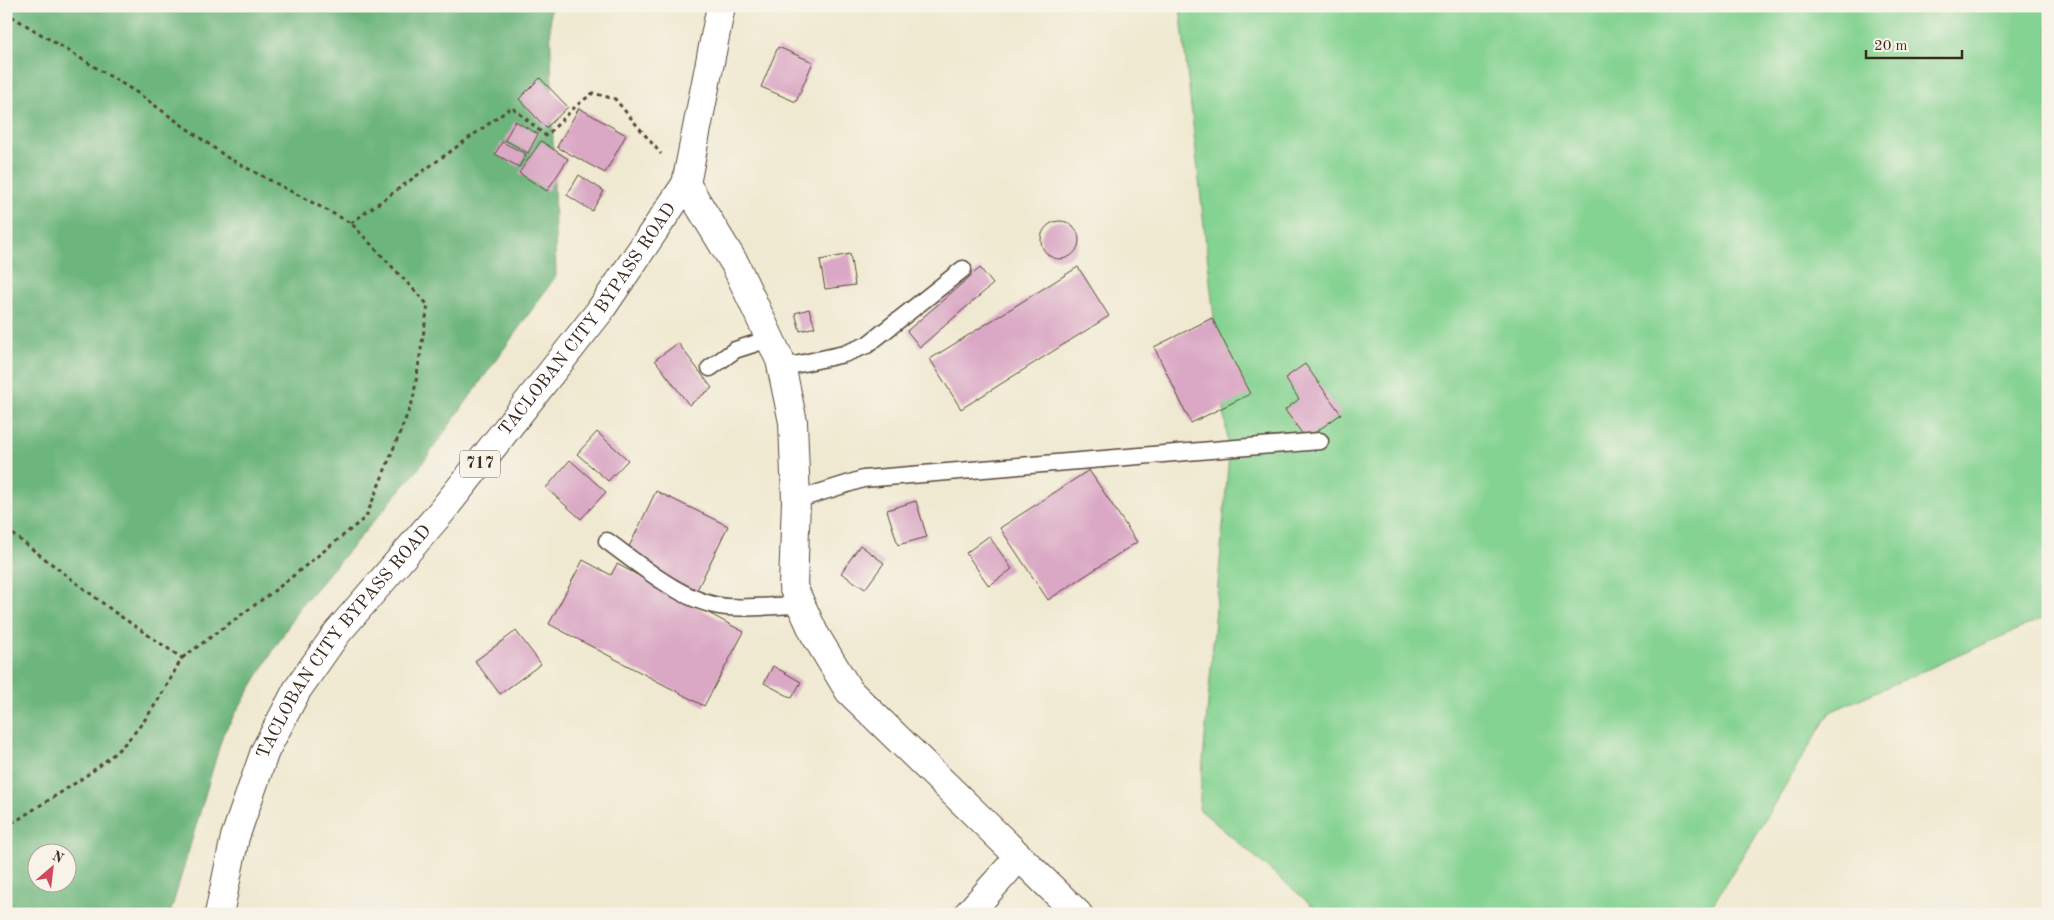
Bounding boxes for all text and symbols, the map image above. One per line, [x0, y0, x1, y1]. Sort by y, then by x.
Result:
scale bar [1866, 28, 1963, 60]
text: 20 m [1874, 39, 1908, 54]
street label: TACLOBAN CITY BYPASS ROAD [496, 200, 679, 439]
road number: 717 [460, 450, 500, 478]
street label: TACLOBAN CITY BYPASS ROAD [254, 522, 435, 761]
north arrow [28, 842, 78, 892]
text: N [50, 849, 66, 866]

